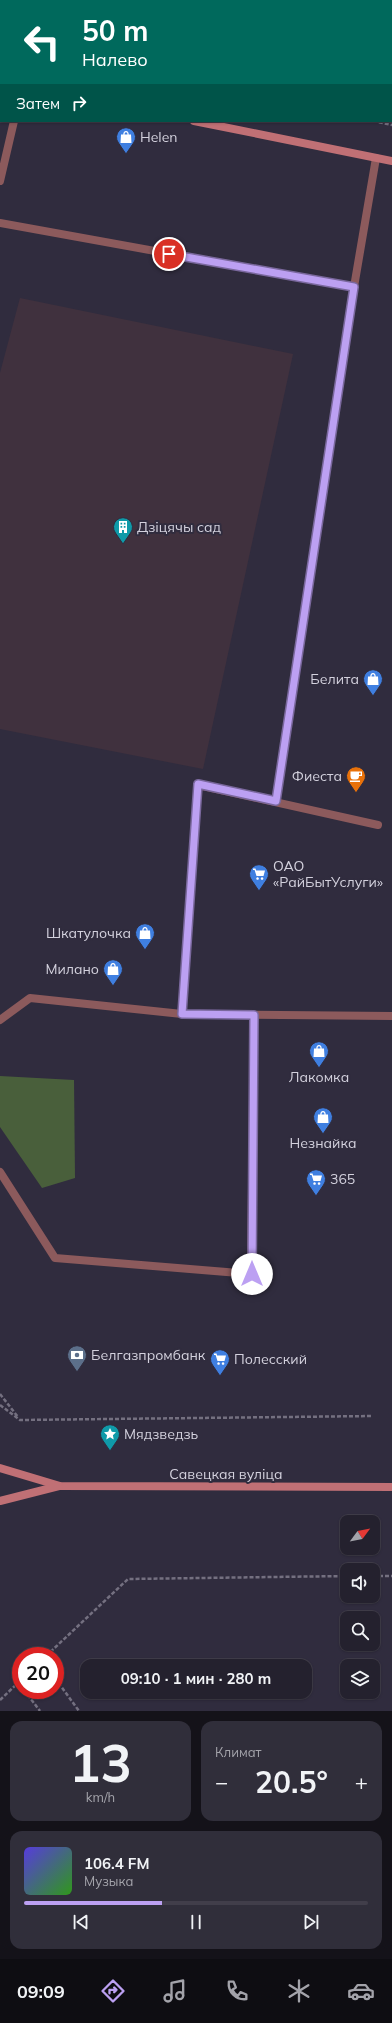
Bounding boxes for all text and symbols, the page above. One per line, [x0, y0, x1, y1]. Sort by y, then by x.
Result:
text: 50 m [82, 13, 148, 48]
icon: left [16, 16, 68, 68]
text: Налево [82, 48, 148, 71]
icon: right [68, 92, 90, 114]
text: Затем [16, 94, 60, 113]
shop icon: Helen [115, 126, 137, 154]
place label: Helen [140, 128, 178, 146]
pin [152, 237, 186, 271]
icon: arrive [158, 243, 180, 265]
building icon: Дзіцячы сад [112, 516, 134, 544]
place label: Дзіцячы сад [137, 518, 222, 536]
shop icon: Белита [362, 668, 384, 696]
place label: Белита [310, 670, 359, 688]
cafe icon: Фиеста [345, 765, 367, 793]
place label: Фиеста [292, 767, 342, 785]
place label: ОАО «РайБытУслуги» [273, 857, 383, 891]
supermarket icon: ОАО «РайБытУслуги» [248, 863, 270, 891]
shop icon: Шкатулочка [134, 922, 156, 950]
place label: Шкатулочка [46, 924, 131, 942]
shop icon: Милано [102, 958, 124, 986]
place label: Милано [45, 960, 99, 978]
shop icon: Лакомка [308, 1040, 330, 1068]
place label: Лакомка [289, 1068, 349, 1086]
shop icon: Незнайка [312, 1106, 334, 1134]
place label: Незнайка [290, 1134, 356, 1152]
supermarket icon: 365 [305, 1168, 327, 1196]
place label: 365 [330, 1170, 355, 1188]
position arrow [231, 1253, 273, 1295]
bank icon: Белгазпромбанк [66, 1344, 88, 1372]
place label: Белгазпромбанк [91, 1346, 206, 1364]
supermarket icon: Полесский [209, 1348, 231, 1376]
place label: Полесский [234, 1350, 307, 1368]
place icon: Мядзведзь [99, 1423, 121, 1451]
place label: Мядзведзь [124, 1425, 199, 1443]
street label: Савецкая вуліца [169, 1465, 283, 1483]
north arrow [340, 1515, 380, 1555]
map controls [340, 1515, 380, 1699]
button: sound [340, 1563, 380, 1603]
button: search [340, 1611, 380, 1651]
speed limit sign: 20 [12, 1647, 64, 1699]
button: layers [340, 1659, 380, 1699]
text: 09:10 · 1 мин · 280 m [121, 1669, 271, 1688]
text: 13 [69, 1730, 132, 1795]
text: Климат [215, 1744, 262, 1760]
text: 20.5° [255, 1763, 328, 1801]
text: − [215, 1768, 228, 1796]
text: + [355, 1768, 368, 1796]
text: km/h [86, 1789, 115, 1805]
text: 106.4 FM [84, 1854, 149, 1873]
text: Музыка [84, 1873, 133, 1889]
icon: previous [70, 1911, 92, 1933]
icon: pause [185, 1911, 207, 1933]
icon: next [300, 1911, 322, 1933]
icon: directions [99, 1977, 127, 2005]
icon: music [161, 1977, 189, 2005]
icon: phone [223, 1977, 251, 2005]
icon: climate [285, 1977, 313, 2005]
icon: car [347, 1977, 375, 2005]
text: 09:09 [17, 1980, 65, 2003]

